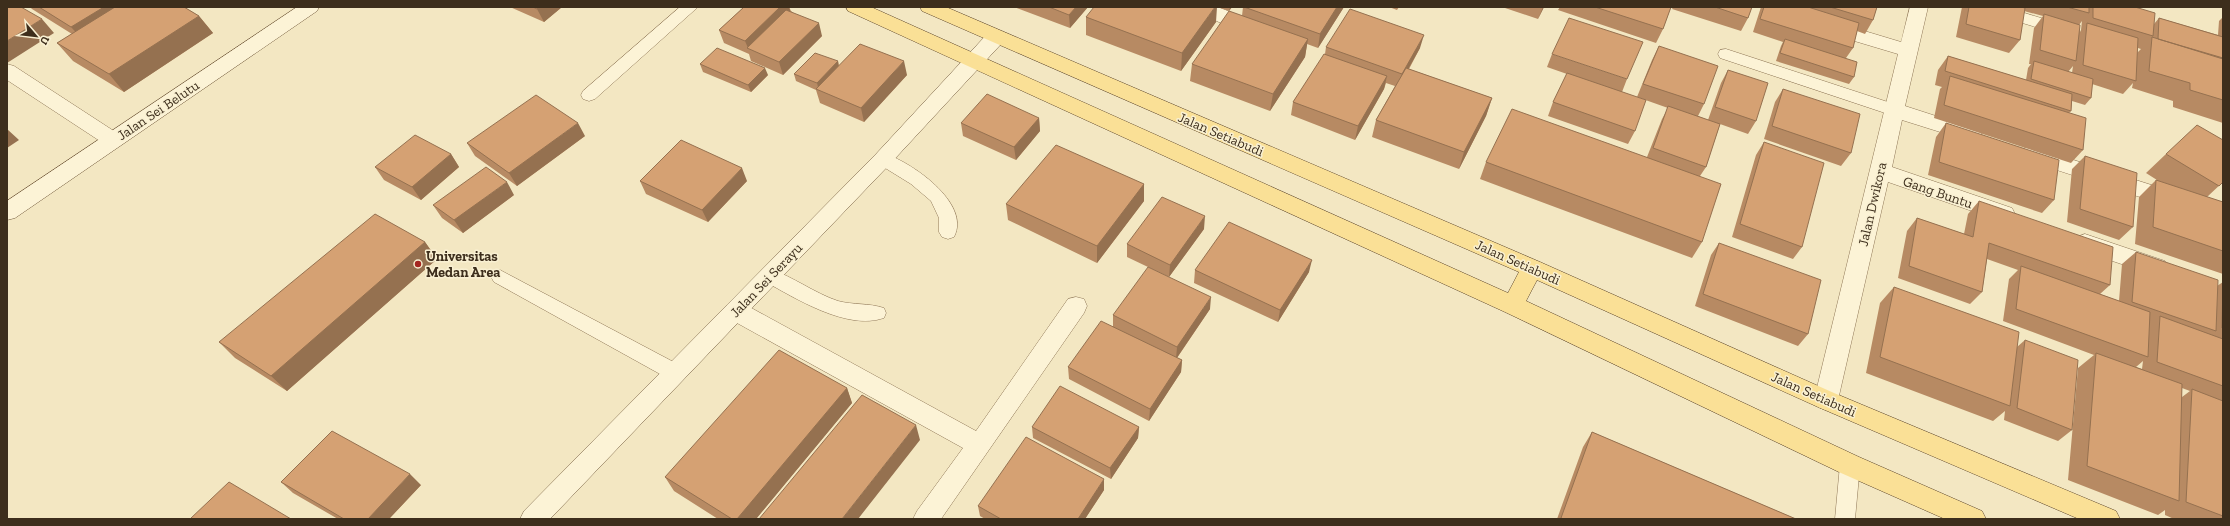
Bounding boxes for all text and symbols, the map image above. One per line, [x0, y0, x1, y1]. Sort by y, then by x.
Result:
north arrow [16, 16, 56, 56]
text: U [37, 34, 52, 47]
street label: Jalan Sei Belutu [114, 77, 203, 144]
street label: Jalan Setiabudi [1175, 109, 1266, 160]
street label: Jalan Dwikora [1855, 160, 1890, 248]
street label: Gang Buntu [1901, 173, 1975, 212]
street label: Jalan Setiabudi [1473, 236, 1563, 289]
street label: Jalan Sei Serayu [727, 239, 806, 321]
place label: Universitas Medan Area [426, 248, 500, 281]
marker: Universitas Medan Area [413, 259, 423, 269]
street label: Jalan Setiabudi [1769, 368, 1859, 421]

